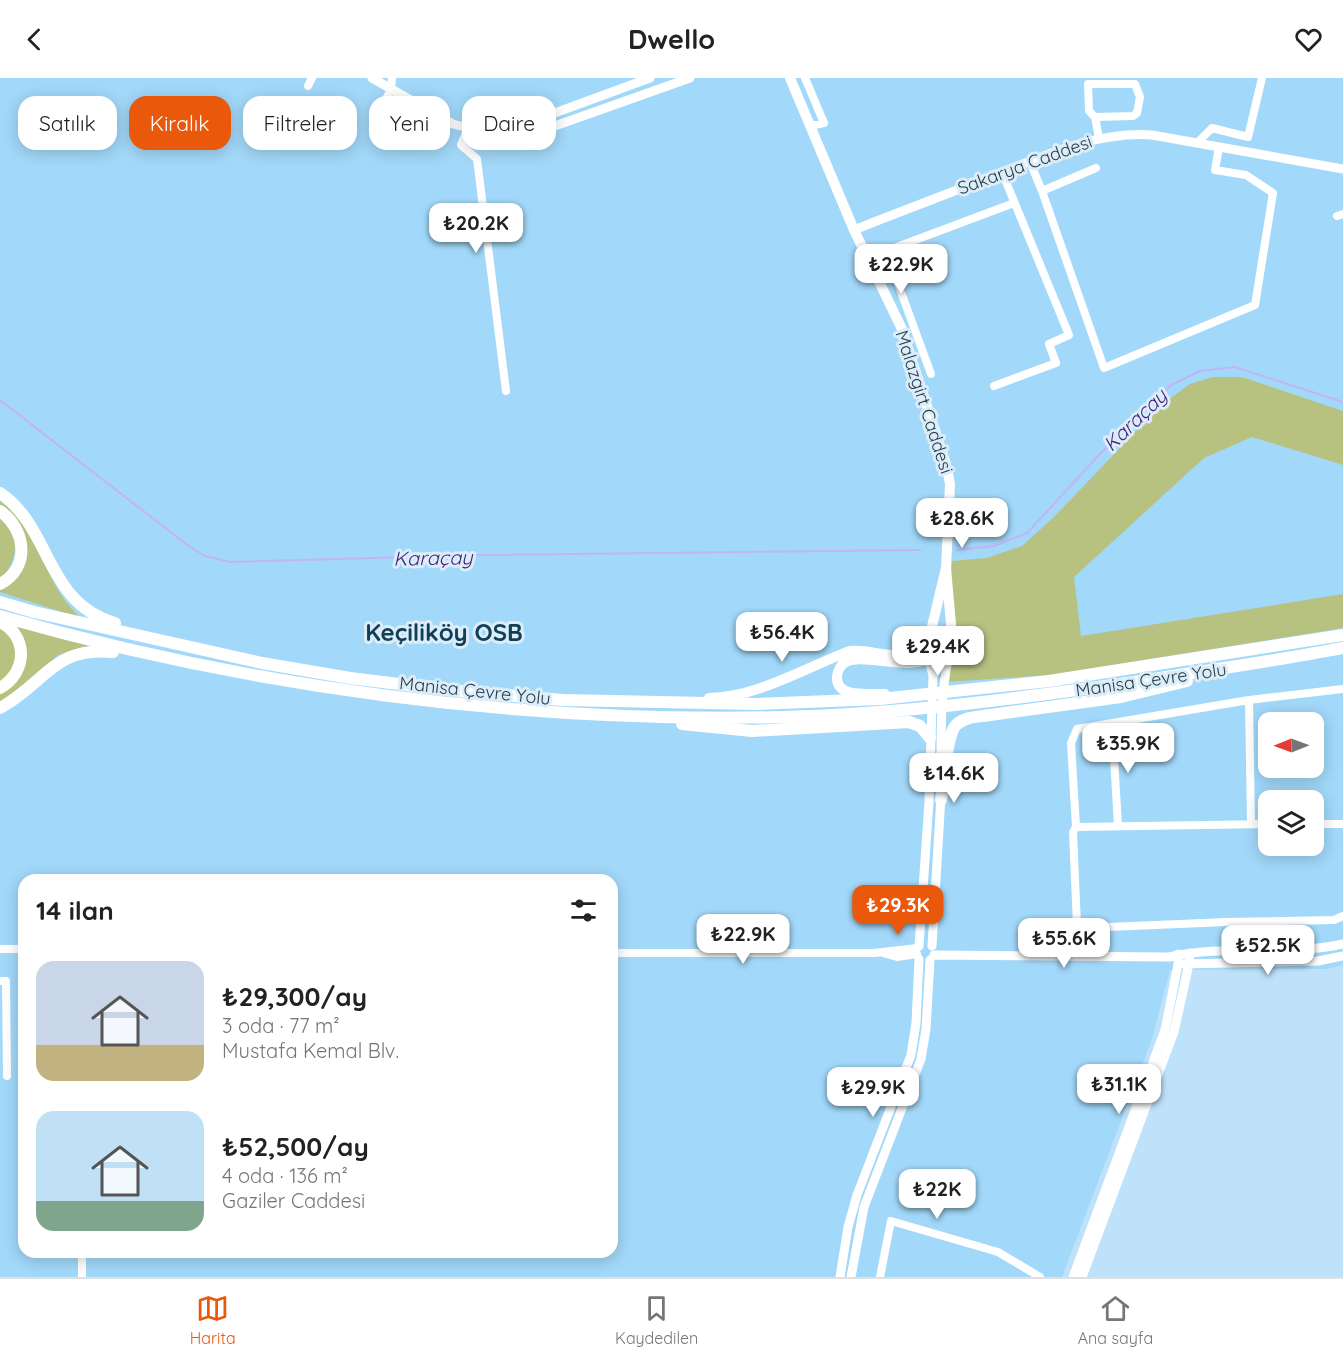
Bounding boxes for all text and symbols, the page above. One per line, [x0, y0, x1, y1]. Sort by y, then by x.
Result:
text: Dwello [628, 22, 715, 56]
icon: back [18, 23, 51, 56]
icon: heart [1292, 23, 1325, 56]
chip: Satılık [18, 96, 117, 150]
chip: Kiralık [129, 96, 231, 150]
chip: Filtreler [243, 96, 357, 150]
chip: Yeni [369, 96, 450, 150]
chip: Daire [462, 96, 556, 150]
street label: Sakarya Caddesi [954, 130, 1095, 200]
pin: ₺20.2K [427, 203, 525, 254]
text: ₺20.2K [443, 210, 509, 235]
pin: ₺22.9K [852, 244, 950, 295]
text: ₺22.9K [869, 251, 933, 276]
street label: Malazgirt Caddesi [890, 327, 959, 476]
water label: Karaçay [1098, 382, 1173, 456]
pin: ₺28.6K [913, 498, 1011, 549]
text: ₺28.6K [930, 505, 994, 530]
water label: Karaçay [393, 544, 474, 571]
pin: ₺56.4K [733, 612, 831, 663]
district label: Keçiliköy OSB [365, 617, 523, 647]
text: ₺56.4K [750, 619, 814, 644]
pin: ₺29.4K [889, 626, 987, 677]
text: ₺29.4K [906, 633, 970, 658]
street label: Manisa Çevre Yolu [1074, 658, 1228, 701]
street label: Manisa Çevre Yolu [398, 671, 552, 710]
north arrow [1258, 712, 1324, 778]
map controls [1258, 712, 1324, 856]
pin: ₺35.9K [1079, 723, 1177, 774]
text: ₺35.9K [1096, 730, 1160, 755]
pin: ₺14.6K [905, 753, 1003, 804]
text: ₺14.6K [923, 760, 985, 785]
button: layers [1258, 790, 1324, 856]
pin: ₺29.3K [849, 885, 947, 936]
text: ₺29.3K [866, 892, 930, 917]
text: 14 ilan [36, 894, 114, 927]
icon: filters [567, 894, 600, 927]
pin: ₺22.9K [694, 914, 792, 965]
pin: ₺55.6K [1015, 918, 1113, 969]
text: ₺22.9K [711, 921, 775, 946]
text: ₺55.6K [1032, 925, 1096, 950]
pin: ₺52.5K [1219, 925, 1317, 976]
text: ₺52.5K [1235, 932, 1301, 957]
text: ₺29,300/ay [222, 980, 367, 1013]
icon: home [84, 985, 156, 1057]
text: 3 oda · 77 m² [222, 1013, 340, 1038]
text: Mustafa Kemal Blv. [222, 1038, 399, 1063]
pin: ₺31.1K [1070, 1064, 1168, 1115]
pin: ₺29.9K [824, 1067, 922, 1118]
text: ₺31.1K [1091, 1071, 1147, 1096]
text: ₺29.9K [841, 1074, 905, 1099]
text: ₺52,500/ay [222, 1130, 369, 1163]
icon: home [84, 1135, 156, 1207]
text: 4 oda · 136 m² [222, 1163, 348, 1188]
pin: ₺22K [901, 1169, 973, 1220]
text: ₺22K [913, 1176, 961, 1201]
text: Gaziler Caddesi [222, 1188, 365, 1213]
tab: Harita [190, 1292, 236, 1348]
tab: Kaydedilen [615, 1292, 698, 1348]
tab: Ana sayfa [1078, 1292, 1153, 1348]

